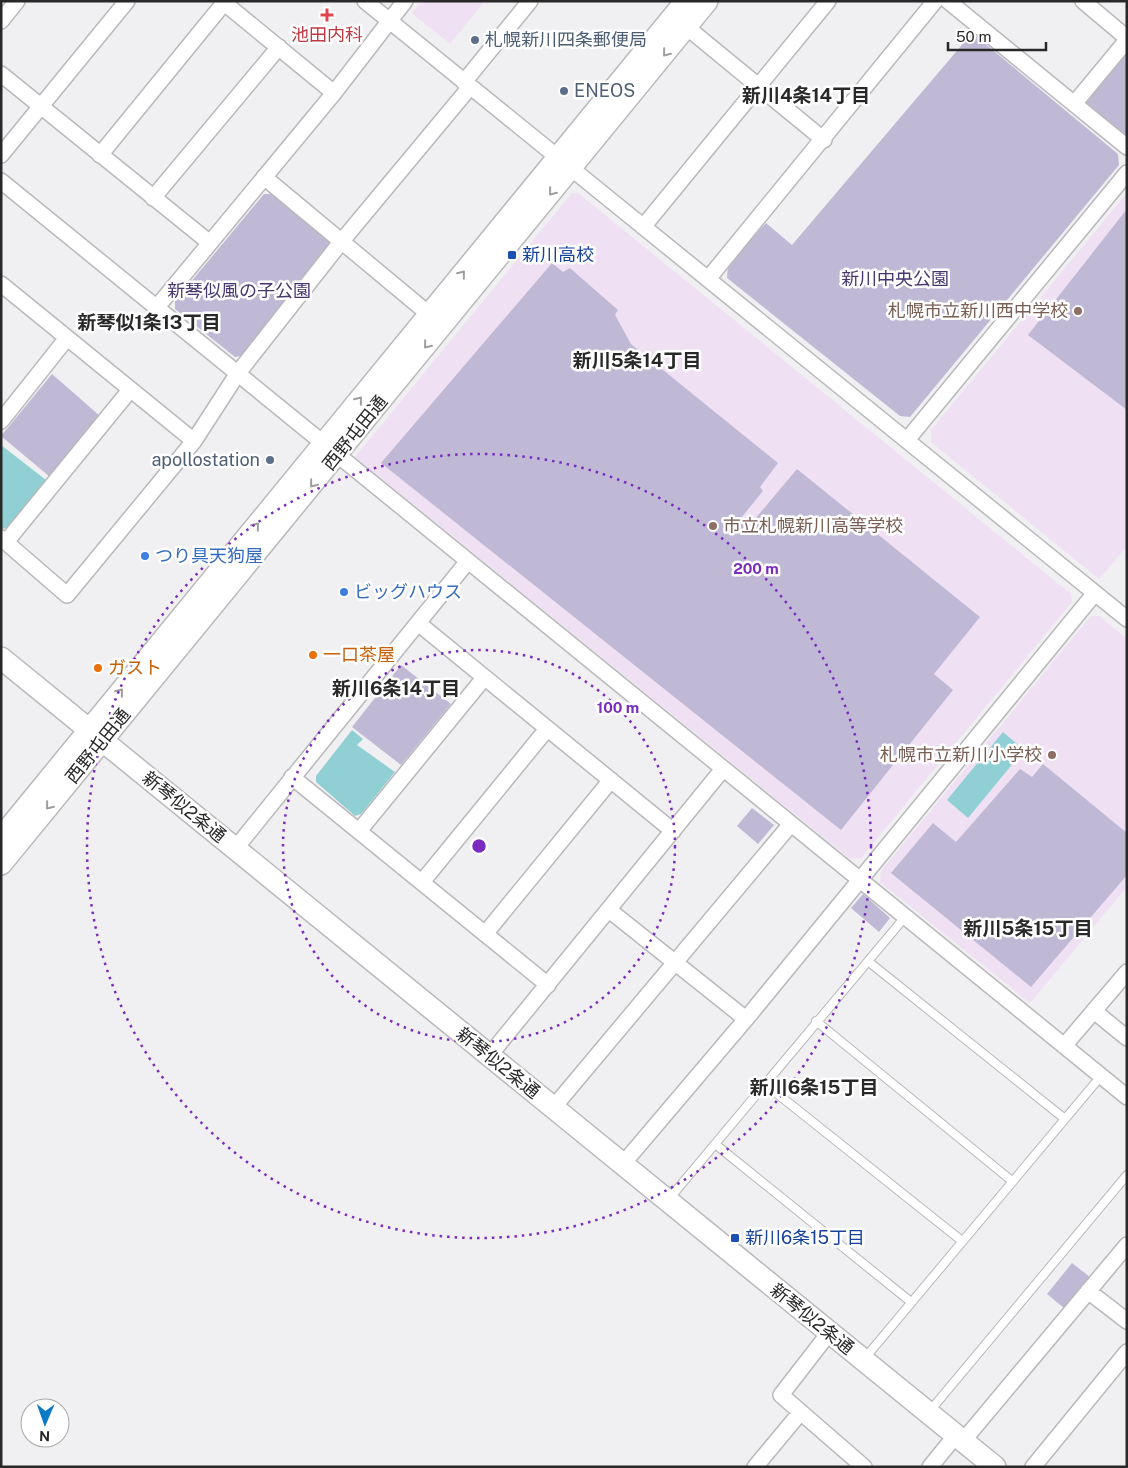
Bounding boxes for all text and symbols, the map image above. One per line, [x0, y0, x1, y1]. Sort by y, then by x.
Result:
marker: 池田内科 [320, 8, 334, 22]
scale bar [948, 20, 1046, 52]
place label: 池田内科 [291, 24, 363, 45]
text: 50 m [956, 28, 991, 45]
place label: 札幌新川四条郵便局 [485, 29, 647, 50]
marker: 札幌新川四条郵便局 [469, 34, 481, 46]
one-way arrow [662, 47, 671, 56]
place label: ENEOS [574, 80, 635, 101]
district label: 新川4条14丁目 [742, 84, 870, 106]
marker: ENEOS [558, 85, 570, 97]
one-way arrow [549, 186, 557, 195]
place label: 新川高校 [522, 244, 594, 265]
marker: 新川高校 [506, 249, 518, 261]
park label: 新川中央公園 [841, 268, 949, 289]
one-way arrow [457, 271, 466, 280]
park label: 新琴似風の子公園 [167, 280, 311, 301]
place label: 札幌市立新川西中学校 [888, 300, 1068, 321]
marker: 札幌市立新川西中学校 [1072, 305, 1084, 317]
district label: 新琴似1条13丁目 [78, 311, 220, 333]
one-way arrow [424, 339, 432, 348]
district label: 新川5条14丁目 [573, 349, 701, 371]
street label: 西野屯田通 [318, 391, 391, 474]
one-way arrow [354, 397, 362, 406]
place label: apollostation [151, 449, 260, 470]
marker: apollostation [264, 454, 276, 466]
one-way arrow [310, 479, 319, 488]
place label: 市立札幌新川高等学校 [723, 515, 903, 536]
marker: 市立札幌新川高等学校 [707, 520, 719, 532]
one-way arrow [251, 523, 259, 532]
place label: つり具天狗屋 [155, 545, 263, 566]
marker: つり具天狗屋 [139, 550, 151, 562]
text: 200 m [733, 560, 779, 577]
place label: ビッグハウス [354, 581, 462, 602]
marker: ビッグハウス [338, 586, 350, 598]
place label: 一口茶屋 [323, 644, 395, 665]
marker: 一口茶屋 [307, 649, 319, 661]
place label: ガスト [108, 657, 162, 678]
marker: ガスト [92, 662, 104, 674]
district label: 新川6条14丁目 [332, 677, 460, 699]
one-way arrow [114, 689, 122, 698]
text: 100 m [597, 699, 639, 716]
street label: 西野屯田通 [61, 704, 134, 787]
place label: 札幌市立新川小学校 [880, 744, 1042, 765]
marker: 札幌市立新川小学校 [1046, 749, 1058, 761]
street label: 新琴似2条通 [139, 767, 230, 846]
one-way arrow [46, 800, 55, 809]
centre of rings [470, 837, 488, 855]
district label: 新川5条15丁目 [964, 917, 1092, 939]
street label: 新琴似2条通 [453, 1023, 544, 1102]
district label: 新川6条15丁目 [750, 1076, 878, 1098]
place label: 新川6条15丁目 [745, 1227, 865, 1248]
marker: 新川6条15丁目 [729, 1232, 741, 1244]
street label: 新琴似2条通 [767, 1279, 858, 1358]
north arrow [20, 1398, 70, 1448]
text: N [39, 1428, 50, 1444]

